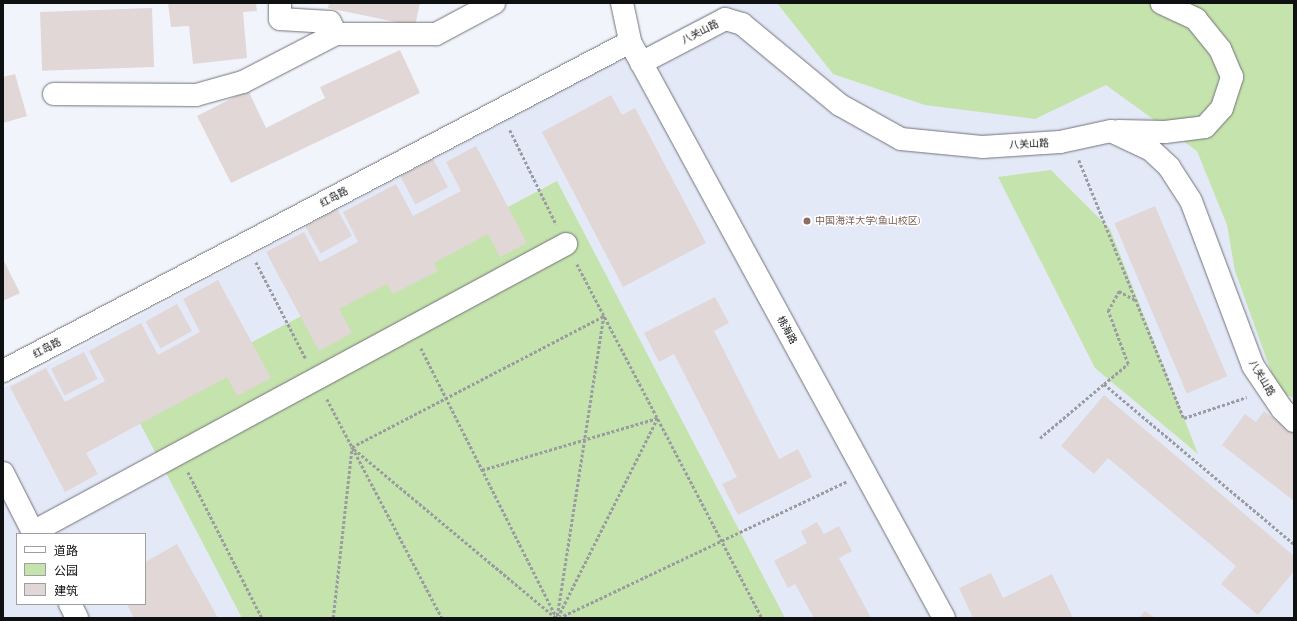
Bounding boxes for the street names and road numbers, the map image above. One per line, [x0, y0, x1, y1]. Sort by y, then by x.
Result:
street label: 八关山路 [679, 18, 721, 46]
street label: 八关山路 [1009, 137, 1049, 151]
street label: 红岛路 [318, 185, 350, 209]
street label: 桃海路 [774, 314, 800, 346]
street label: 红岛路 [31, 336, 63, 360]
street label: 八关山路 [1247, 358, 1277, 398]

